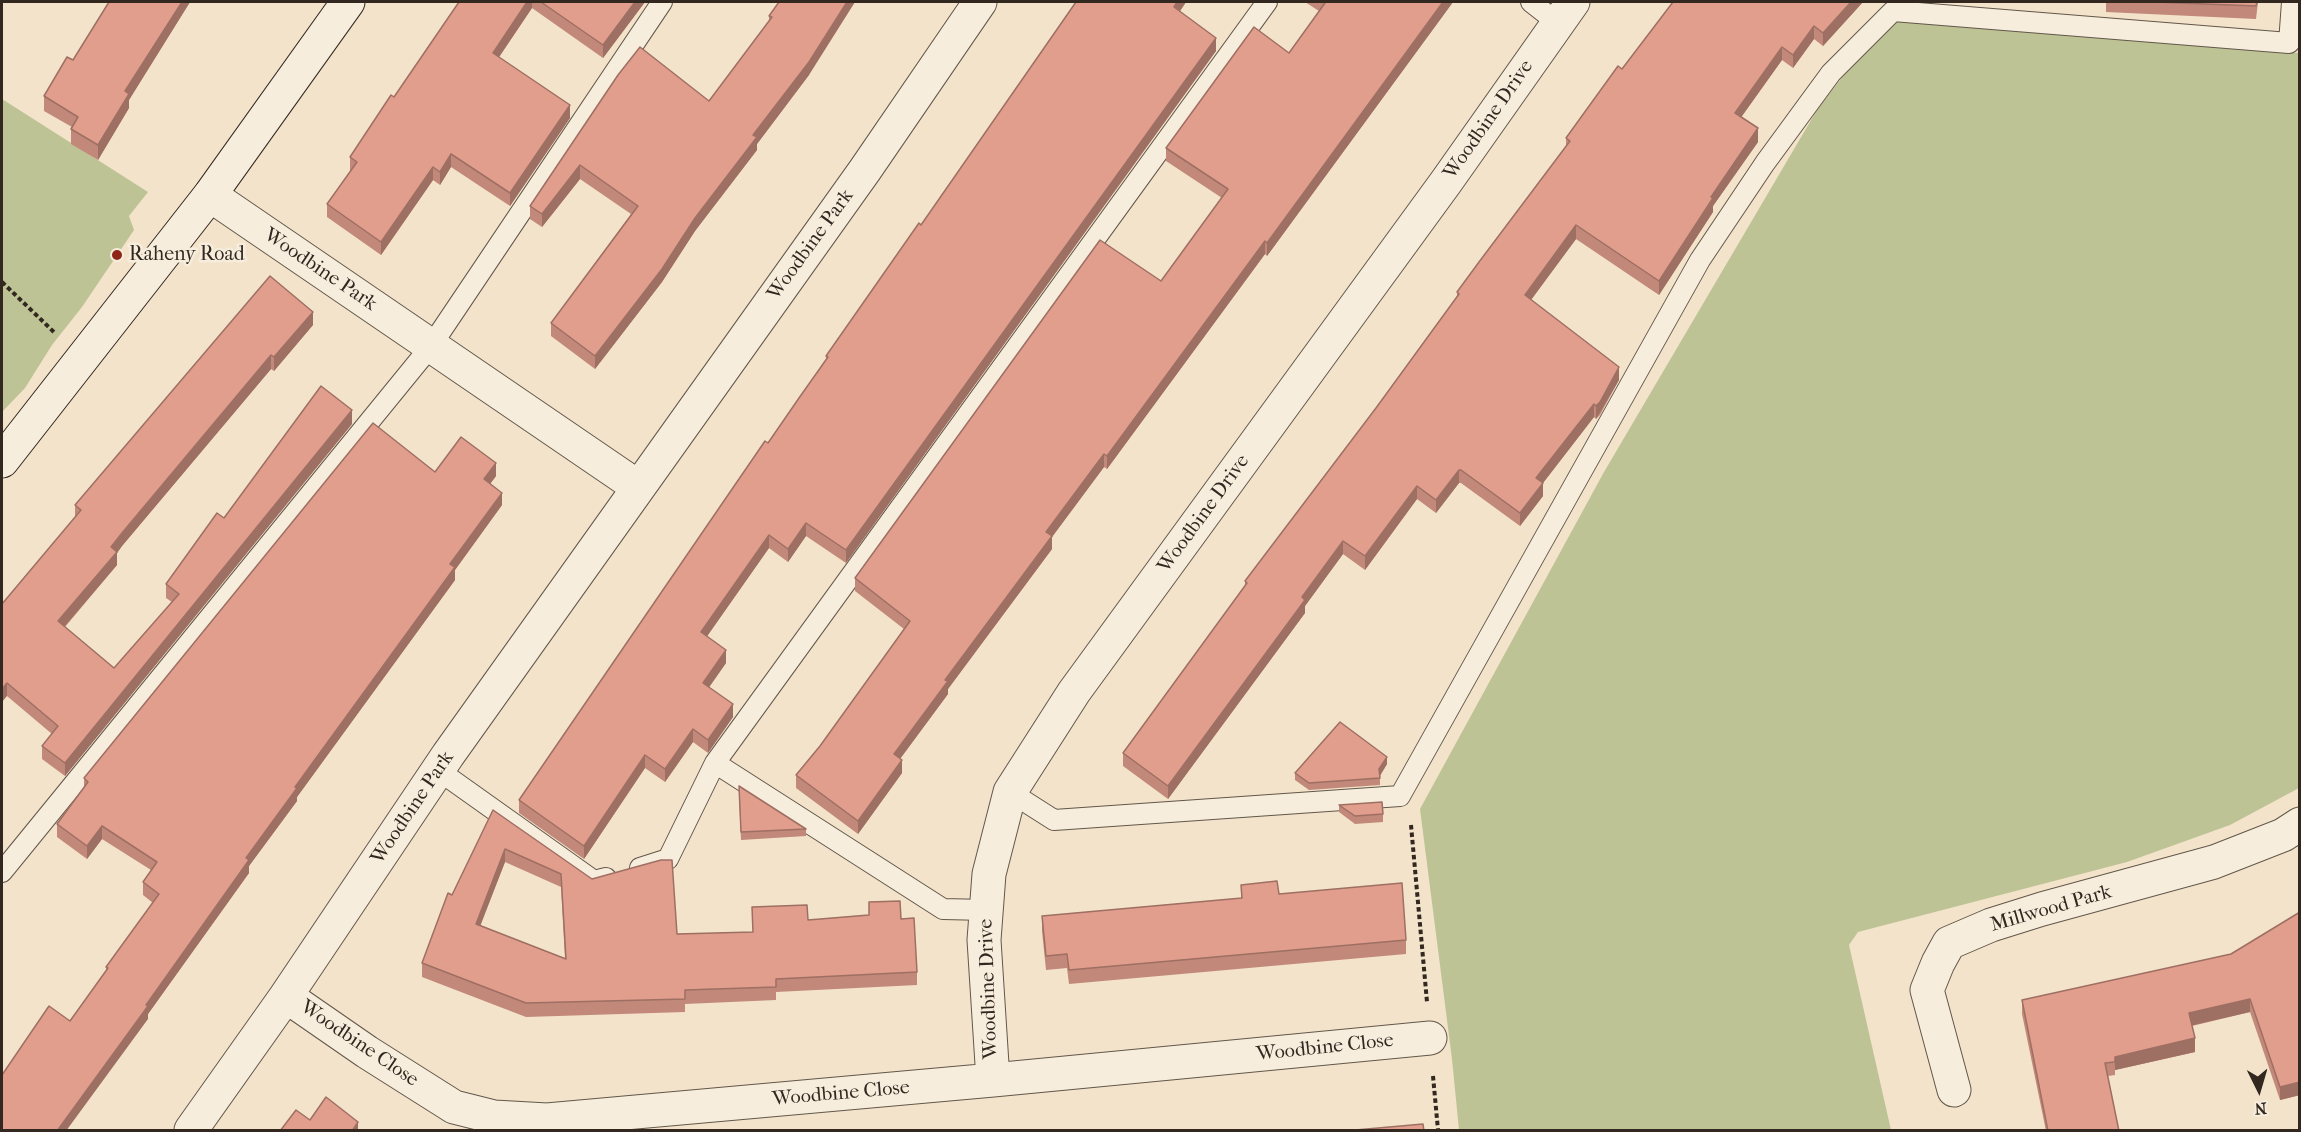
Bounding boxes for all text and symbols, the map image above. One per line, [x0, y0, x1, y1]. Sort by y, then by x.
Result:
street label: Woodbine Drive [1439, 56, 1539, 184]
street label: Woodbine Park [763, 185, 859, 305]
street label: Woodbine Park [259, 223, 381, 317]
place label: Raheny Road [129, 243, 245, 267]
marker: Raheny Road [110, 248, 124, 262]
street label: Woodbine Drive [1153, 450, 1255, 578]
street label: Woodbine Park [366, 747, 460, 869]
street label: Millwood Park [1988, 880, 2114, 938]
street label: Woodbine Drive [975, 918, 1003, 1060]
street label: Woodbine Close [295, 996, 423, 1092]
street label: Woodbine Close [1255, 1029, 1395, 1067]
north arrow [2229, 1060, 2289, 1120]
street label: Woodbine Close [771, 1076, 911, 1112]
text: N [2254, 1098, 2267, 1118]

